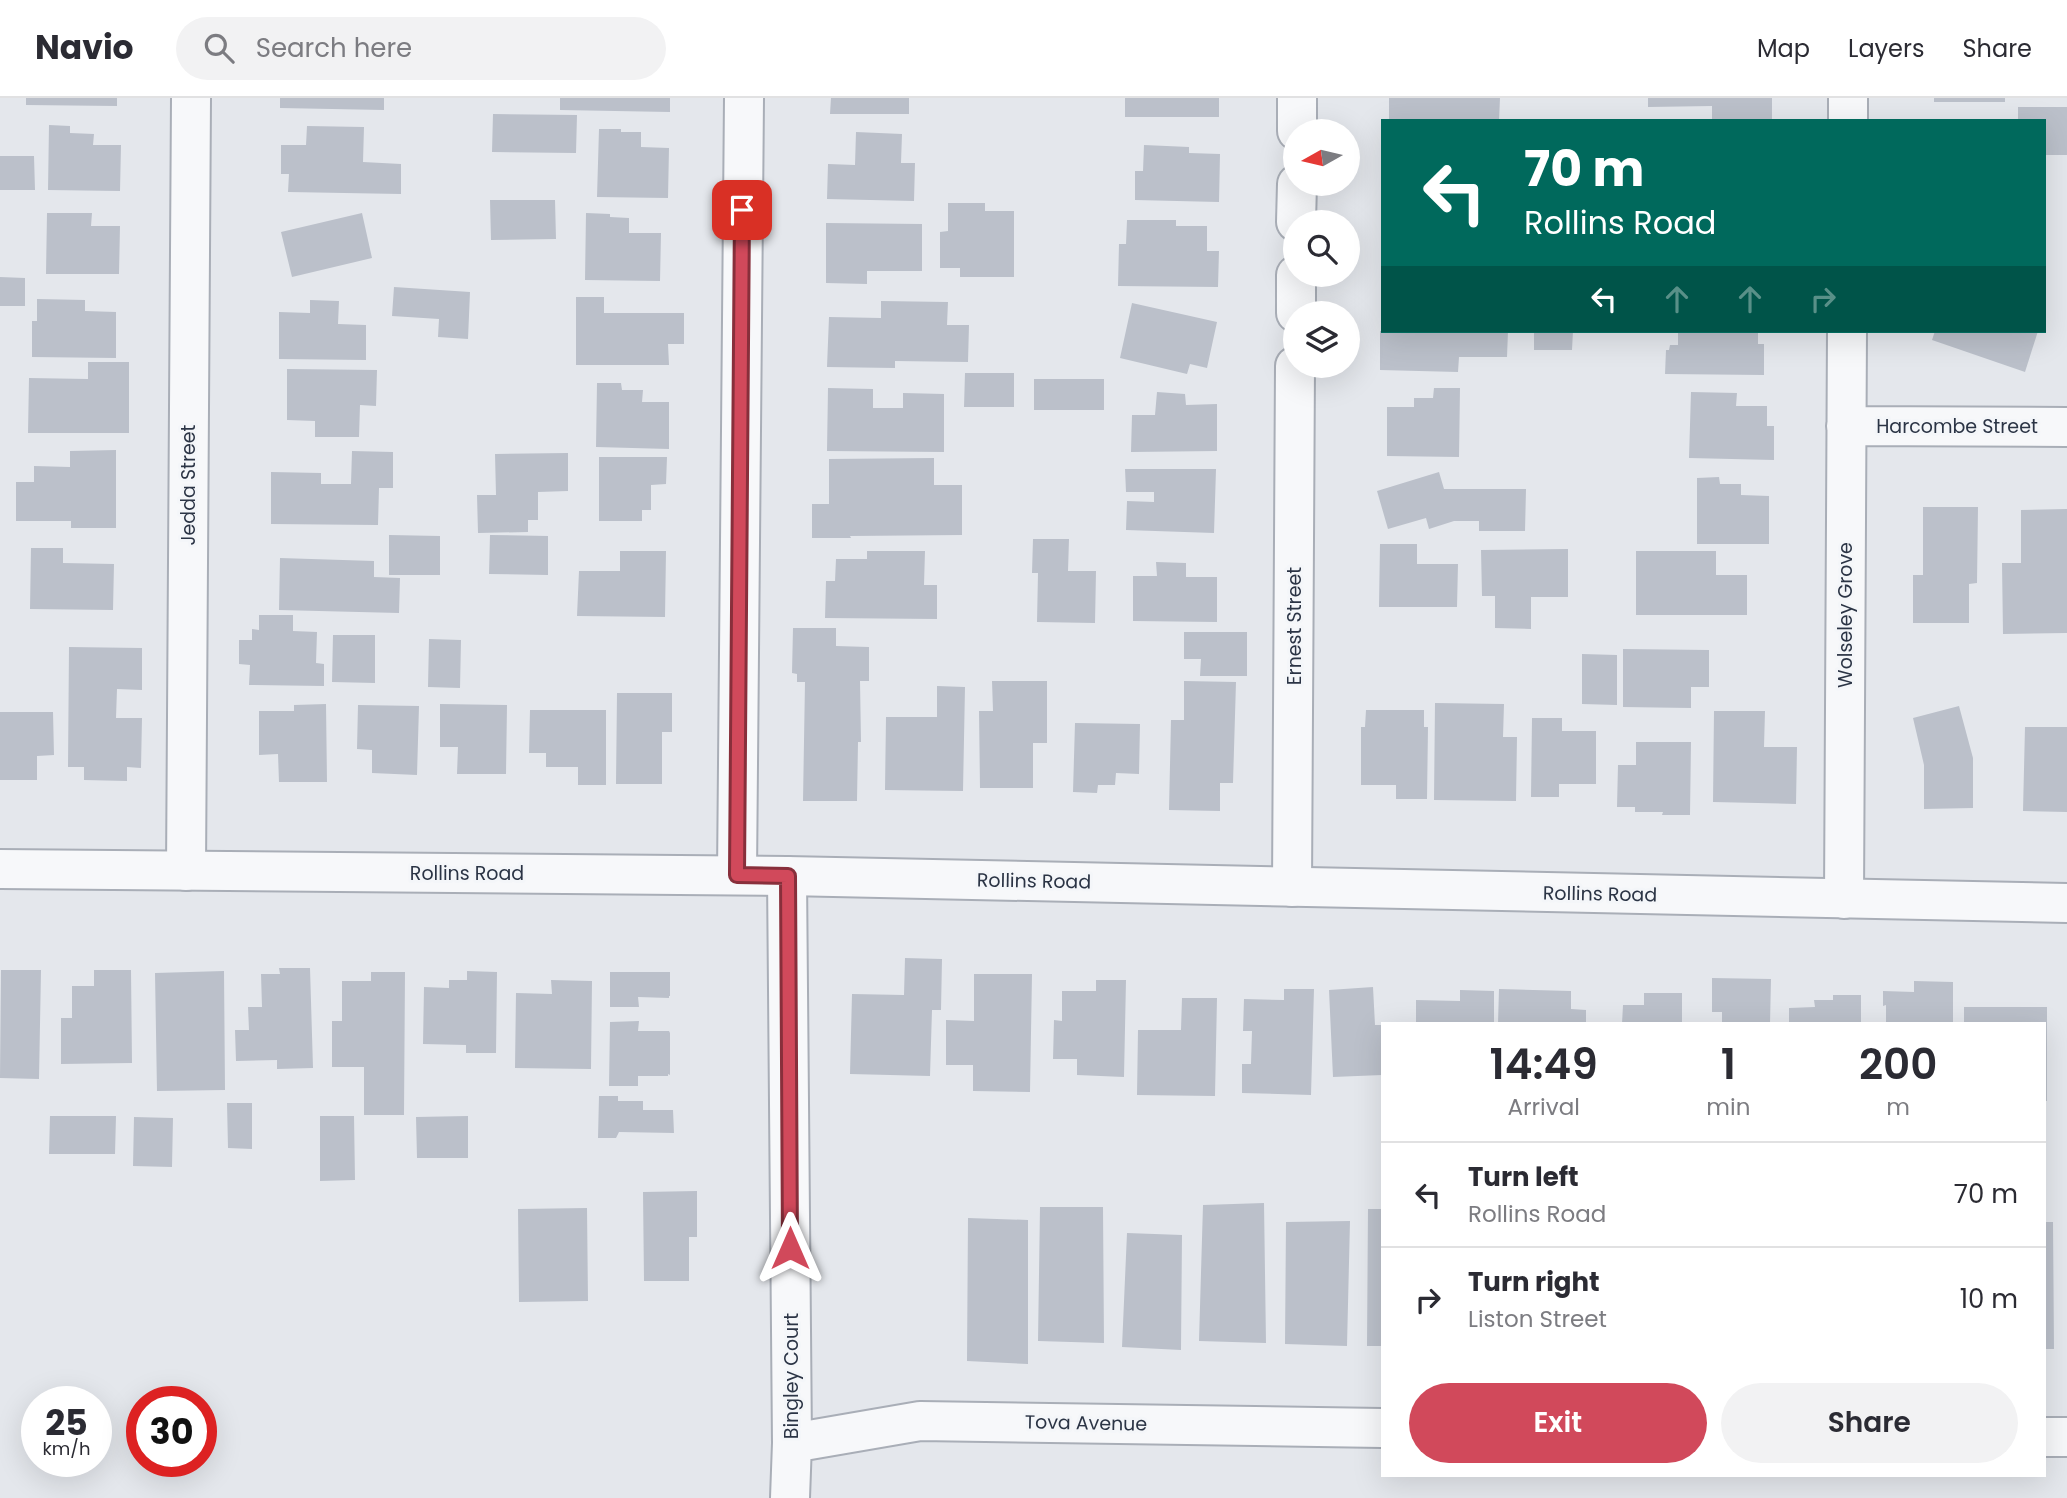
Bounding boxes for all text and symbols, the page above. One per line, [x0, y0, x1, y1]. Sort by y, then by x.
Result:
search box [176, 17, 666, 80]
text: Navio [35, 24, 134, 71]
icon: search [200, 29, 238, 67]
text: Search here [256, 30, 412, 66]
text: Map [1757, 32, 1810, 65]
text: Layers [1848, 32, 1924, 65]
text: Share [1962, 32, 2032, 65]
north arrow [1283, 119, 1360, 196]
map controls [1283, 119, 1360, 378]
text: 70 m [1524, 135, 1644, 203]
icon: left [1409, 147, 1500, 238]
pin [712, 180, 772, 240]
icon: arrive [723, 191, 761, 229]
text: Rollins Road [1524, 200, 1716, 245]
button: search [1283, 210, 1360, 287]
icon: left [1585, 280, 1623, 318]
icon: ahead [1658, 280, 1696, 318]
icon: ahead [1731, 280, 1769, 318]
icon: right [1804, 280, 1842, 318]
button: layers [1283, 301, 1360, 378]
street label: Harcombe Street [1876, 413, 2038, 440]
street label: Jedda Street [175, 424, 202, 546]
street label: Wolseley Grove [1832, 542, 1859, 688]
street label: Ernest Street [1281, 567, 1308, 685]
street label: Rollins Road [410, 860, 524, 887]
street label: Rollins Road [977, 867, 1091, 895]
street label: Rollins Road [1543, 880, 1657, 908]
text: 14:49 [1490, 1035, 1598, 1094]
text: 1 [1721, 1035, 1736, 1094]
text: 200 [1859, 1035, 1937, 1094]
text: Arrival [1507, 1091, 1580, 1123]
text: min [1706, 1091, 1750, 1123]
text: m [1886, 1091, 1910, 1123]
text: Turn left [1468, 1159, 1579, 1195]
icon: left [1409, 1176, 1447, 1214]
text: 70 m [1954, 1176, 2018, 1212]
text: Rollins Road [1468, 1198, 1606, 1230]
position arrow [753, 1211, 827, 1285]
text: Turn right [1468, 1264, 1600, 1300]
icon: right [1409, 1281, 1447, 1319]
text: 10 m [1960, 1281, 2018, 1317]
text: Liston Street [1468, 1303, 1607, 1335]
street label: Bingley Court [778, 1313, 805, 1439]
button: Exit [1409, 1383, 1707, 1463]
button: Share [1721, 1383, 2018, 1463]
speed limit sign: 30 [126, 1386, 217, 1477]
text: 25 [45, 1398, 88, 1447]
street label: Tova Avenue [1025, 1408, 1147, 1438]
text: km/h [43, 1436, 90, 1461]

